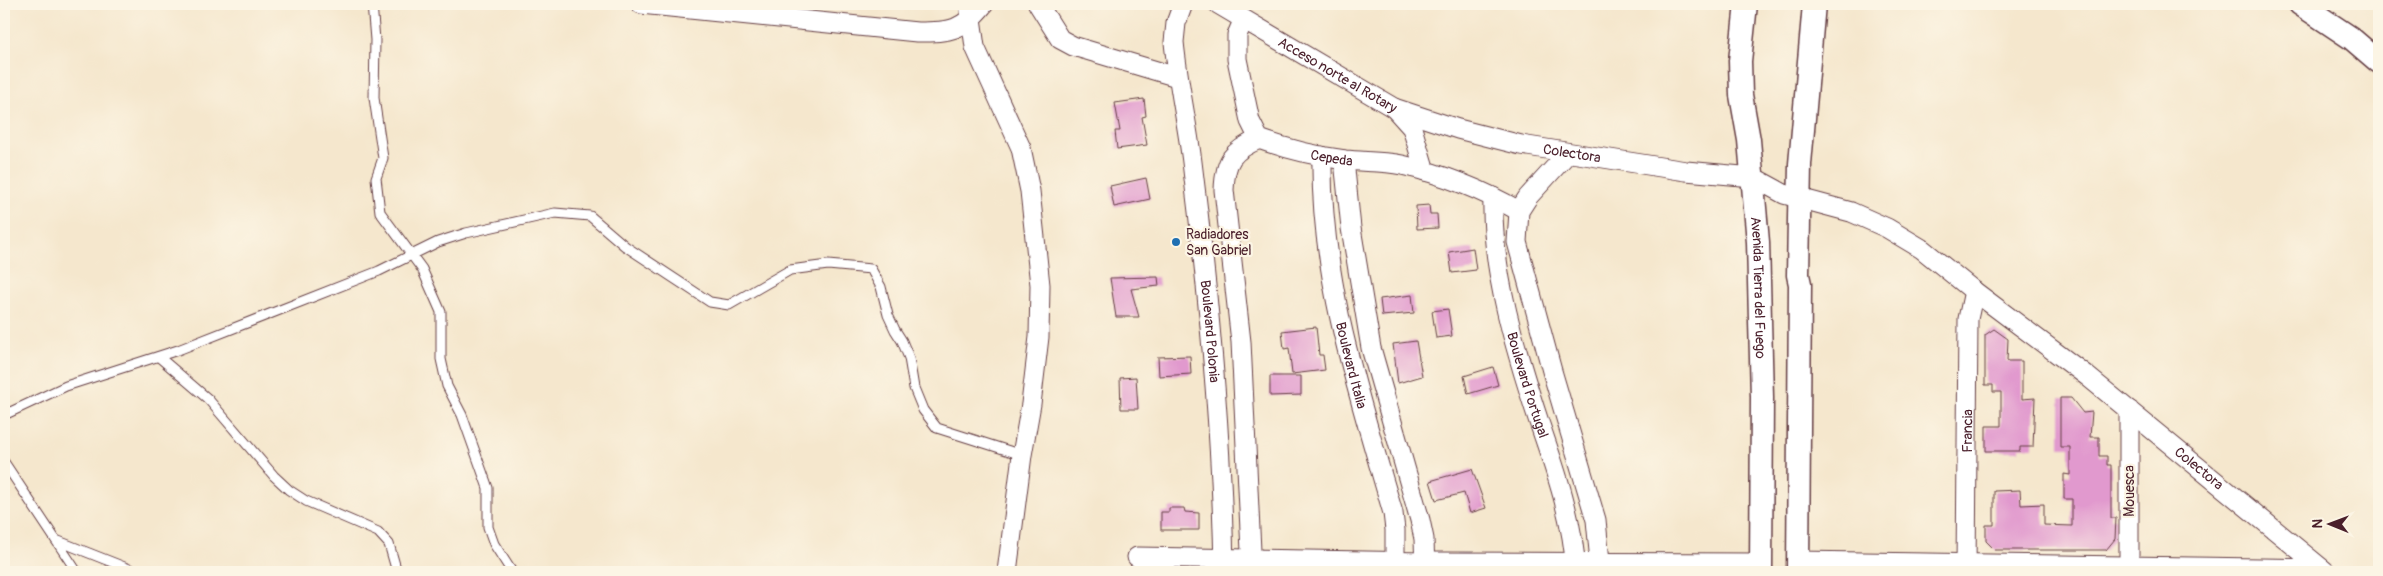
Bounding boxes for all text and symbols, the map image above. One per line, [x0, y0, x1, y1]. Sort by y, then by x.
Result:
street label: Acceso norte al Rotary [1275, 33, 1400, 116]
street label: Colectora [1542, 140, 1602, 166]
street label: Cepeda [1309, 146, 1353, 169]
street label: Avenida Tierra del Fuego [1747, 216, 1770, 359]
place label: Radiadores San Gabriel [1186, 226, 1252, 259]
marker: Radiadores San Gabriel [1170, 236, 1182, 248]
street label: Boulevard Polonia [1197, 279, 1223, 383]
street label: Boulevard Italia [1332, 320, 1371, 410]
street label: Boulevard Portugal [1504, 330, 1552, 440]
street label: Francia [1958, 409, 1976, 453]
street label: Colectora [2171, 443, 2227, 493]
street label: Mouesca [2121, 465, 2138, 517]
north arrow [2306, 498, 2356, 548]
text: N [2309, 519, 2326, 529]

